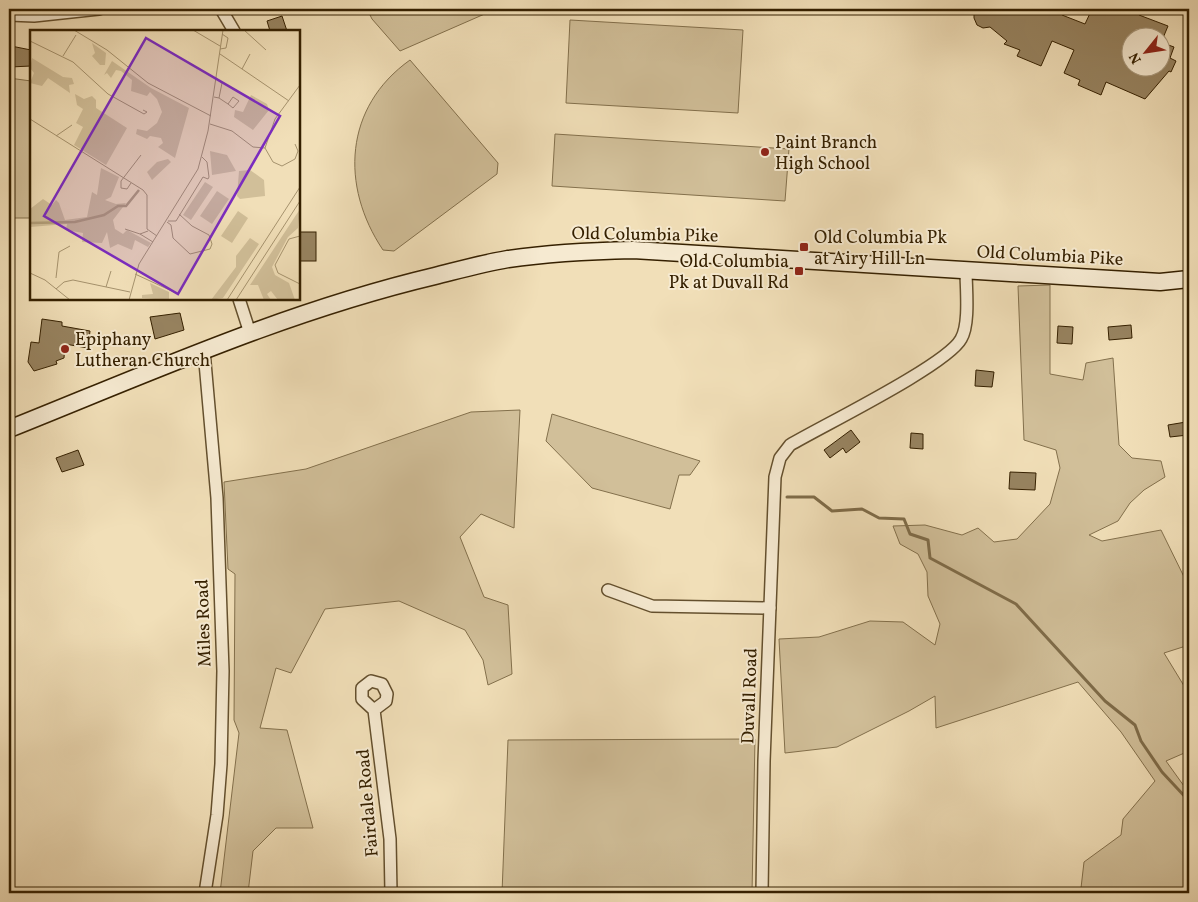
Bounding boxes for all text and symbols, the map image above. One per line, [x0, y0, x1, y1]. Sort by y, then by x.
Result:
north arrow [1120, 28, 1170, 78]
inset map [30, 30, 300, 300]
text: N [1125, 49, 1147, 67]
place label: Paint Branch High School [775, 131, 878, 177]
marker: Paint Branch High School [759, 146, 771, 158]
street label: Old Columbia Pike [571, 222, 719, 249]
place label: Old Columbia Pk at Airy Hill Ln [814, 226, 947, 272]
street label: Old Columbia Pike [976, 240, 1124, 273]
marker: Old Columbia Pk at Airy Hill Ln [798, 241, 810, 253]
place label: Old Columbia Pk at Duvall Rd [669, 250, 789, 296]
marker: Old Columbia Pk at Duvall Rd [793, 265, 805, 277]
place label: Epiphany Lutheran Church [75, 328, 210, 374]
marker: Epiphany Lutheran Church [59, 343, 71, 355]
street label: Miles Road [190, 579, 219, 667]
street label: Duvall Road [736, 648, 765, 745]
street label: Fairdale Road [351, 748, 386, 858]

